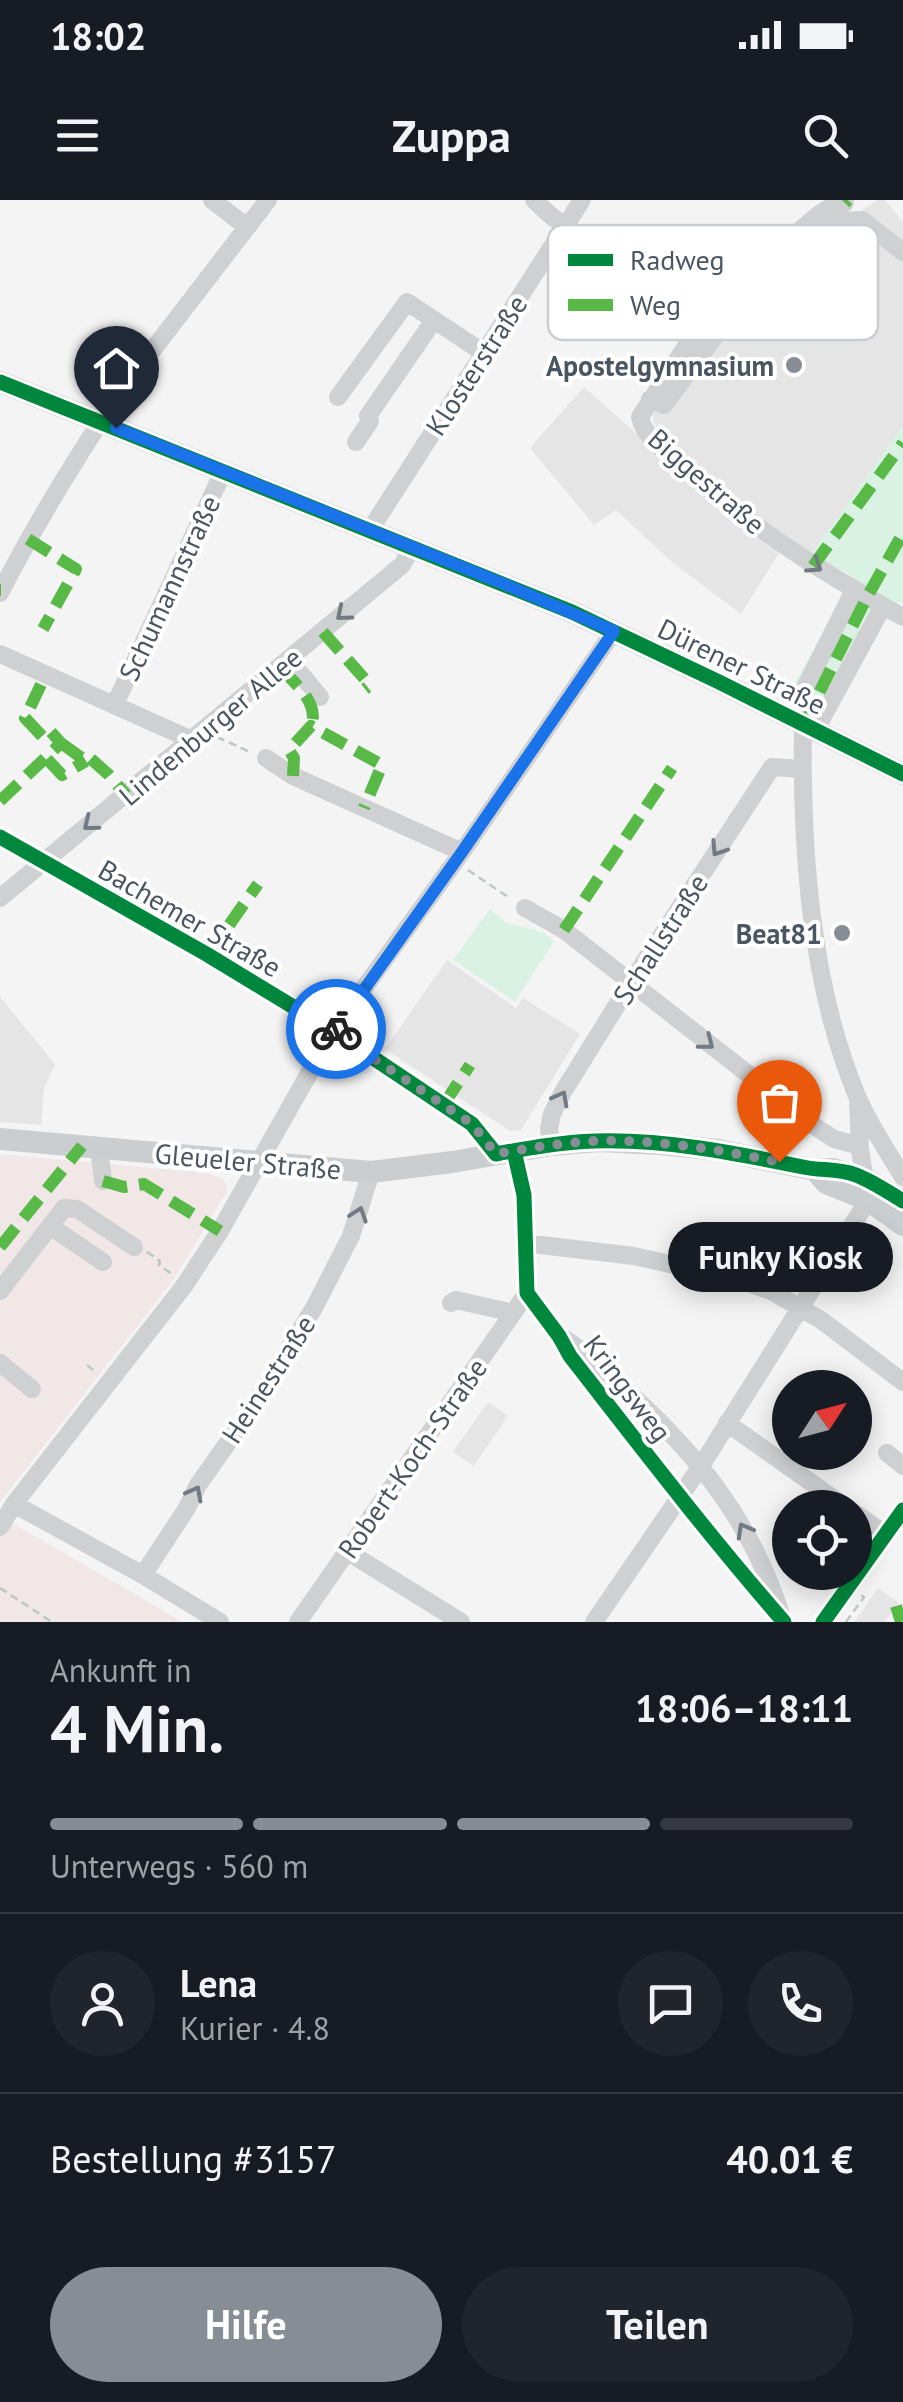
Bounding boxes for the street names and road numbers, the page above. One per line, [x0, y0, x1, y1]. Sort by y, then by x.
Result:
street label: Klosterstraße [417, 288, 535, 442]
street label: Biggestraße [641, 420, 773, 542]
street label: Schumannstraße [110, 489, 228, 687]
street label: Dürener Straße [652, 609, 832, 723]
street label: Lindenburger Allee [111, 639, 309, 813]
street label: Bachemer Straße [92, 851, 288, 985]
street label: Schallstraße [604, 867, 716, 1011]
street label: Gleueler Straße [153, 1134, 343, 1188]
street label: Heinestraße [213, 1308, 323, 1450]
street label: Kringsweg [576, 1327, 680, 1449]
street label: Robert-Koch-Straße [329, 1351, 495, 1565]

